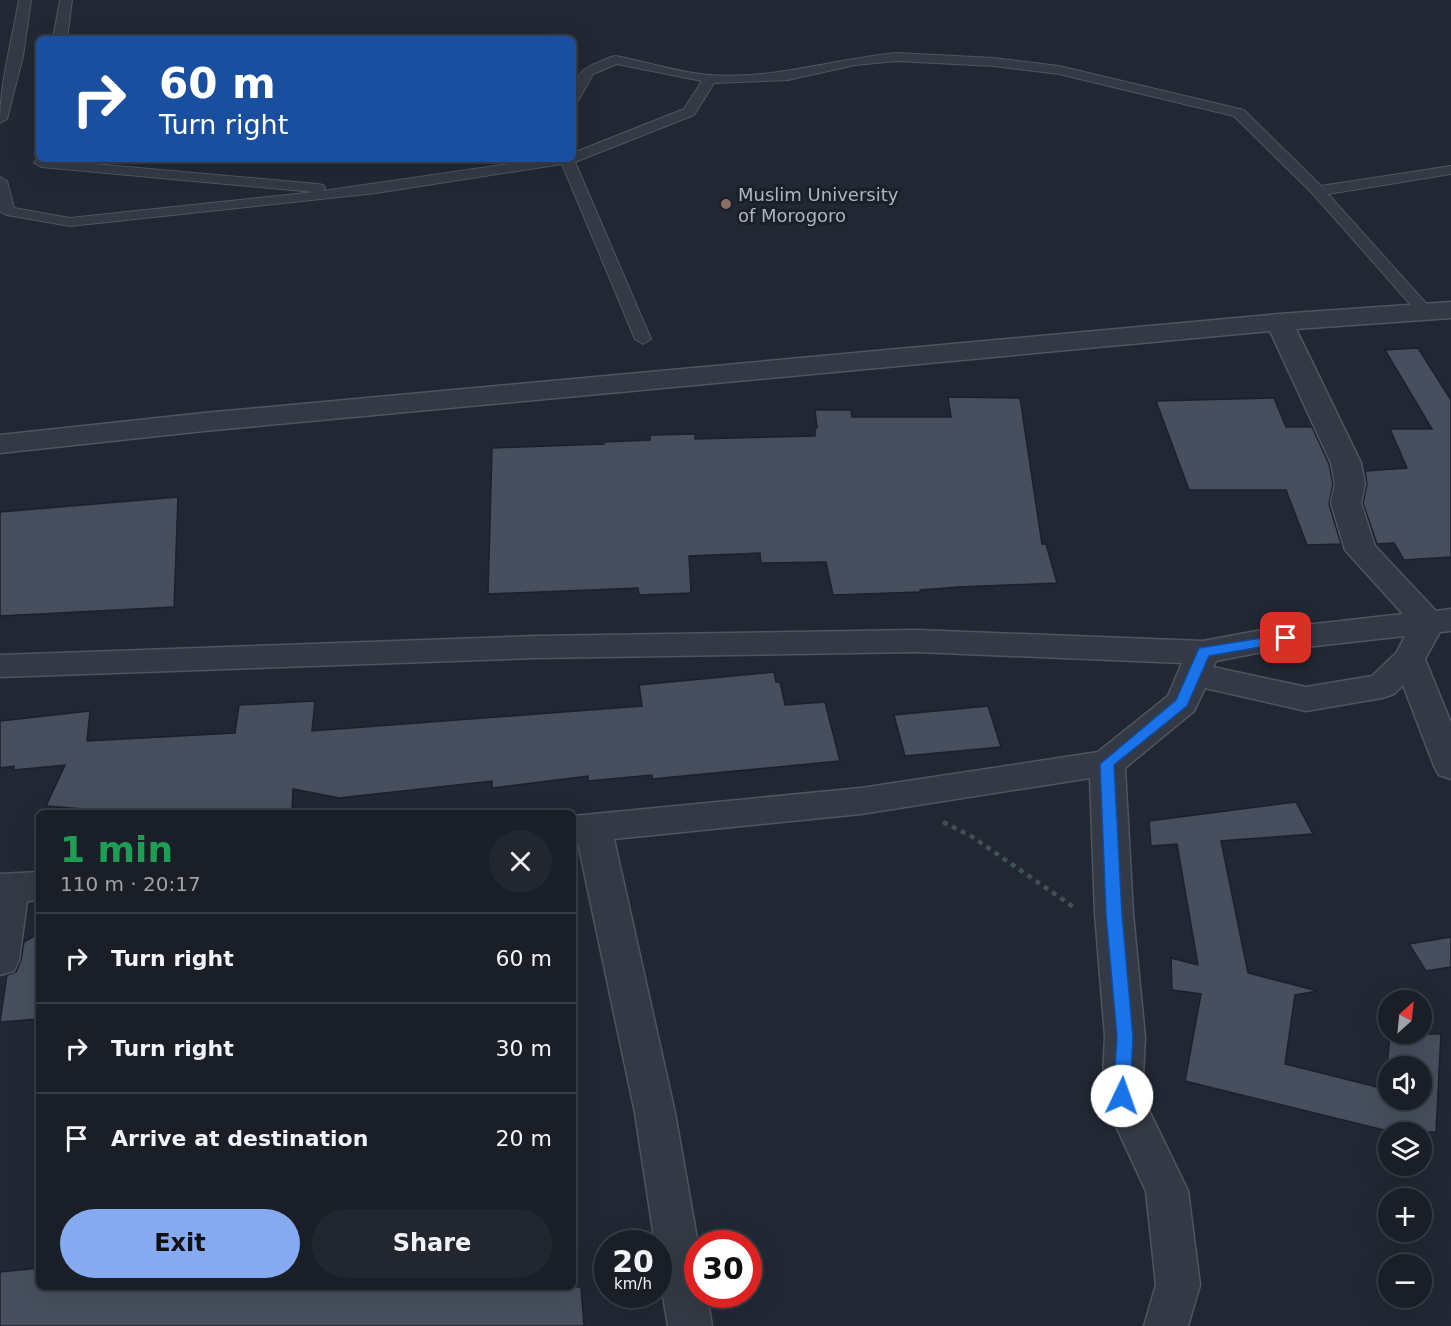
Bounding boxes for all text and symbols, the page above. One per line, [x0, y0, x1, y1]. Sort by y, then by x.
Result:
text: 60 m [159, 59, 276, 108]
icon: right [60, 60, 138, 138]
text: Turn right [159, 109, 288, 140]
place label: Muslim University of Morogoro [738, 184, 899, 226]
marker: Muslim University of Morogoro [719, 197, 733, 211]
pin [1260, 612, 1311, 663]
icon: arrive [1269, 621, 1302, 654]
text: 1 min [60, 829, 173, 870]
button: close [489, 830, 552, 893]
text: 110 m · 20:17 [60, 872, 201, 896]
icon: right [60, 942, 93, 975]
text: Turn right [111, 946, 234, 971]
text: 60 m [496, 946, 552, 971]
north arrow [1378, 990, 1432, 1044]
map controls [1378, 990, 1432, 1308]
icon: right [60, 1032, 93, 1065]
text: Turn right [111, 1036, 234, 1061]
text: 30 m [496, 1036, 552, 1061]
button: sound [1378, 1056, 1432, 1110]
position arrow [1090, 1064, 1154, 1128]
icon: arrive [60, 1122, 93, 1155]
button: layers [1378, 1122, 1432, 1176]
text: Arrive at destination [111, 1126, 368, 1151]
text: 20 m [496, 1126, 552, 1151]
button: + [1378, 1188, 1432, 1242]
button: Exit [60, 1209, 300, 1278]
button: Share [312, 1209, 552, 1278]
speed limit sign: 30 [684, 1230, 762, 1308]
text: 20 [612, 1244, 654, 1279]
button: − [1378, 1254, 1432, 1308]
text: km/h [614, 1275, 652, 1293]

